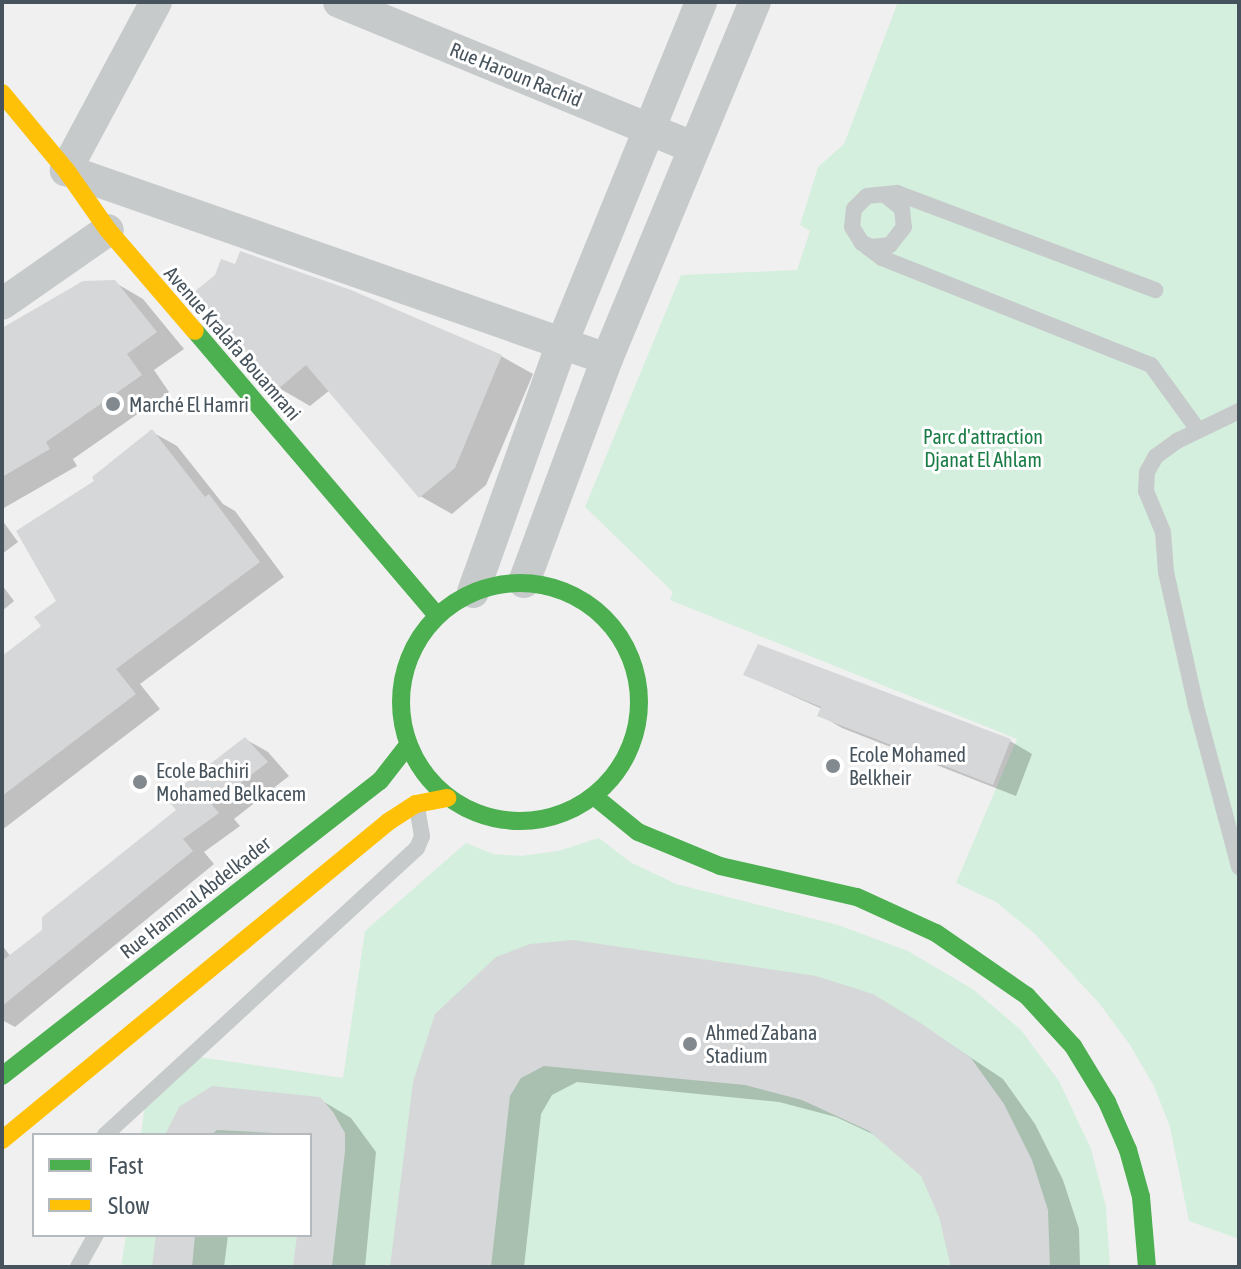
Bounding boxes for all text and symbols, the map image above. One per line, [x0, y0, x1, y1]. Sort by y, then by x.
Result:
street label: Rue Haroun Rachid [446, 37, 586, 111]
street label: Avenue Kralafa Bouamrani [160, 261, 306, 425]
place label: Marché El Hamri [129, 392, 249, 416]
marker: Marché El Hamri [104, 395, 122, 413]
park label: Parc d'attraction Djanat El Ahlam [923, 424, 1043, 471]
place label: Ecole Mohamed Belkheir [849, 742, 966, 789]
marker: Ecole Mohamed Belkheir [824, 757, 842, 775]
place label: Ecole Bachiri Mohamed Belkacem [156, 758, 306, 805]
marker: Ecole Bachiri Mohamed Belkacem [131, 773, 149, 791]
street label: Rue Hammal Abdelkader [115, 831, 275, 963]
place label: Ahmed Zabana Stadium [706, 1020, 817, 1067]
marker: Ahmed Zabana Stadium [681, 1035, 699, 1053]
legend [32, 1133, 312, 1237]
text: Fast [108, 1152, 144, 1179]
text: Slow [108, 1192, 150, 1219]

